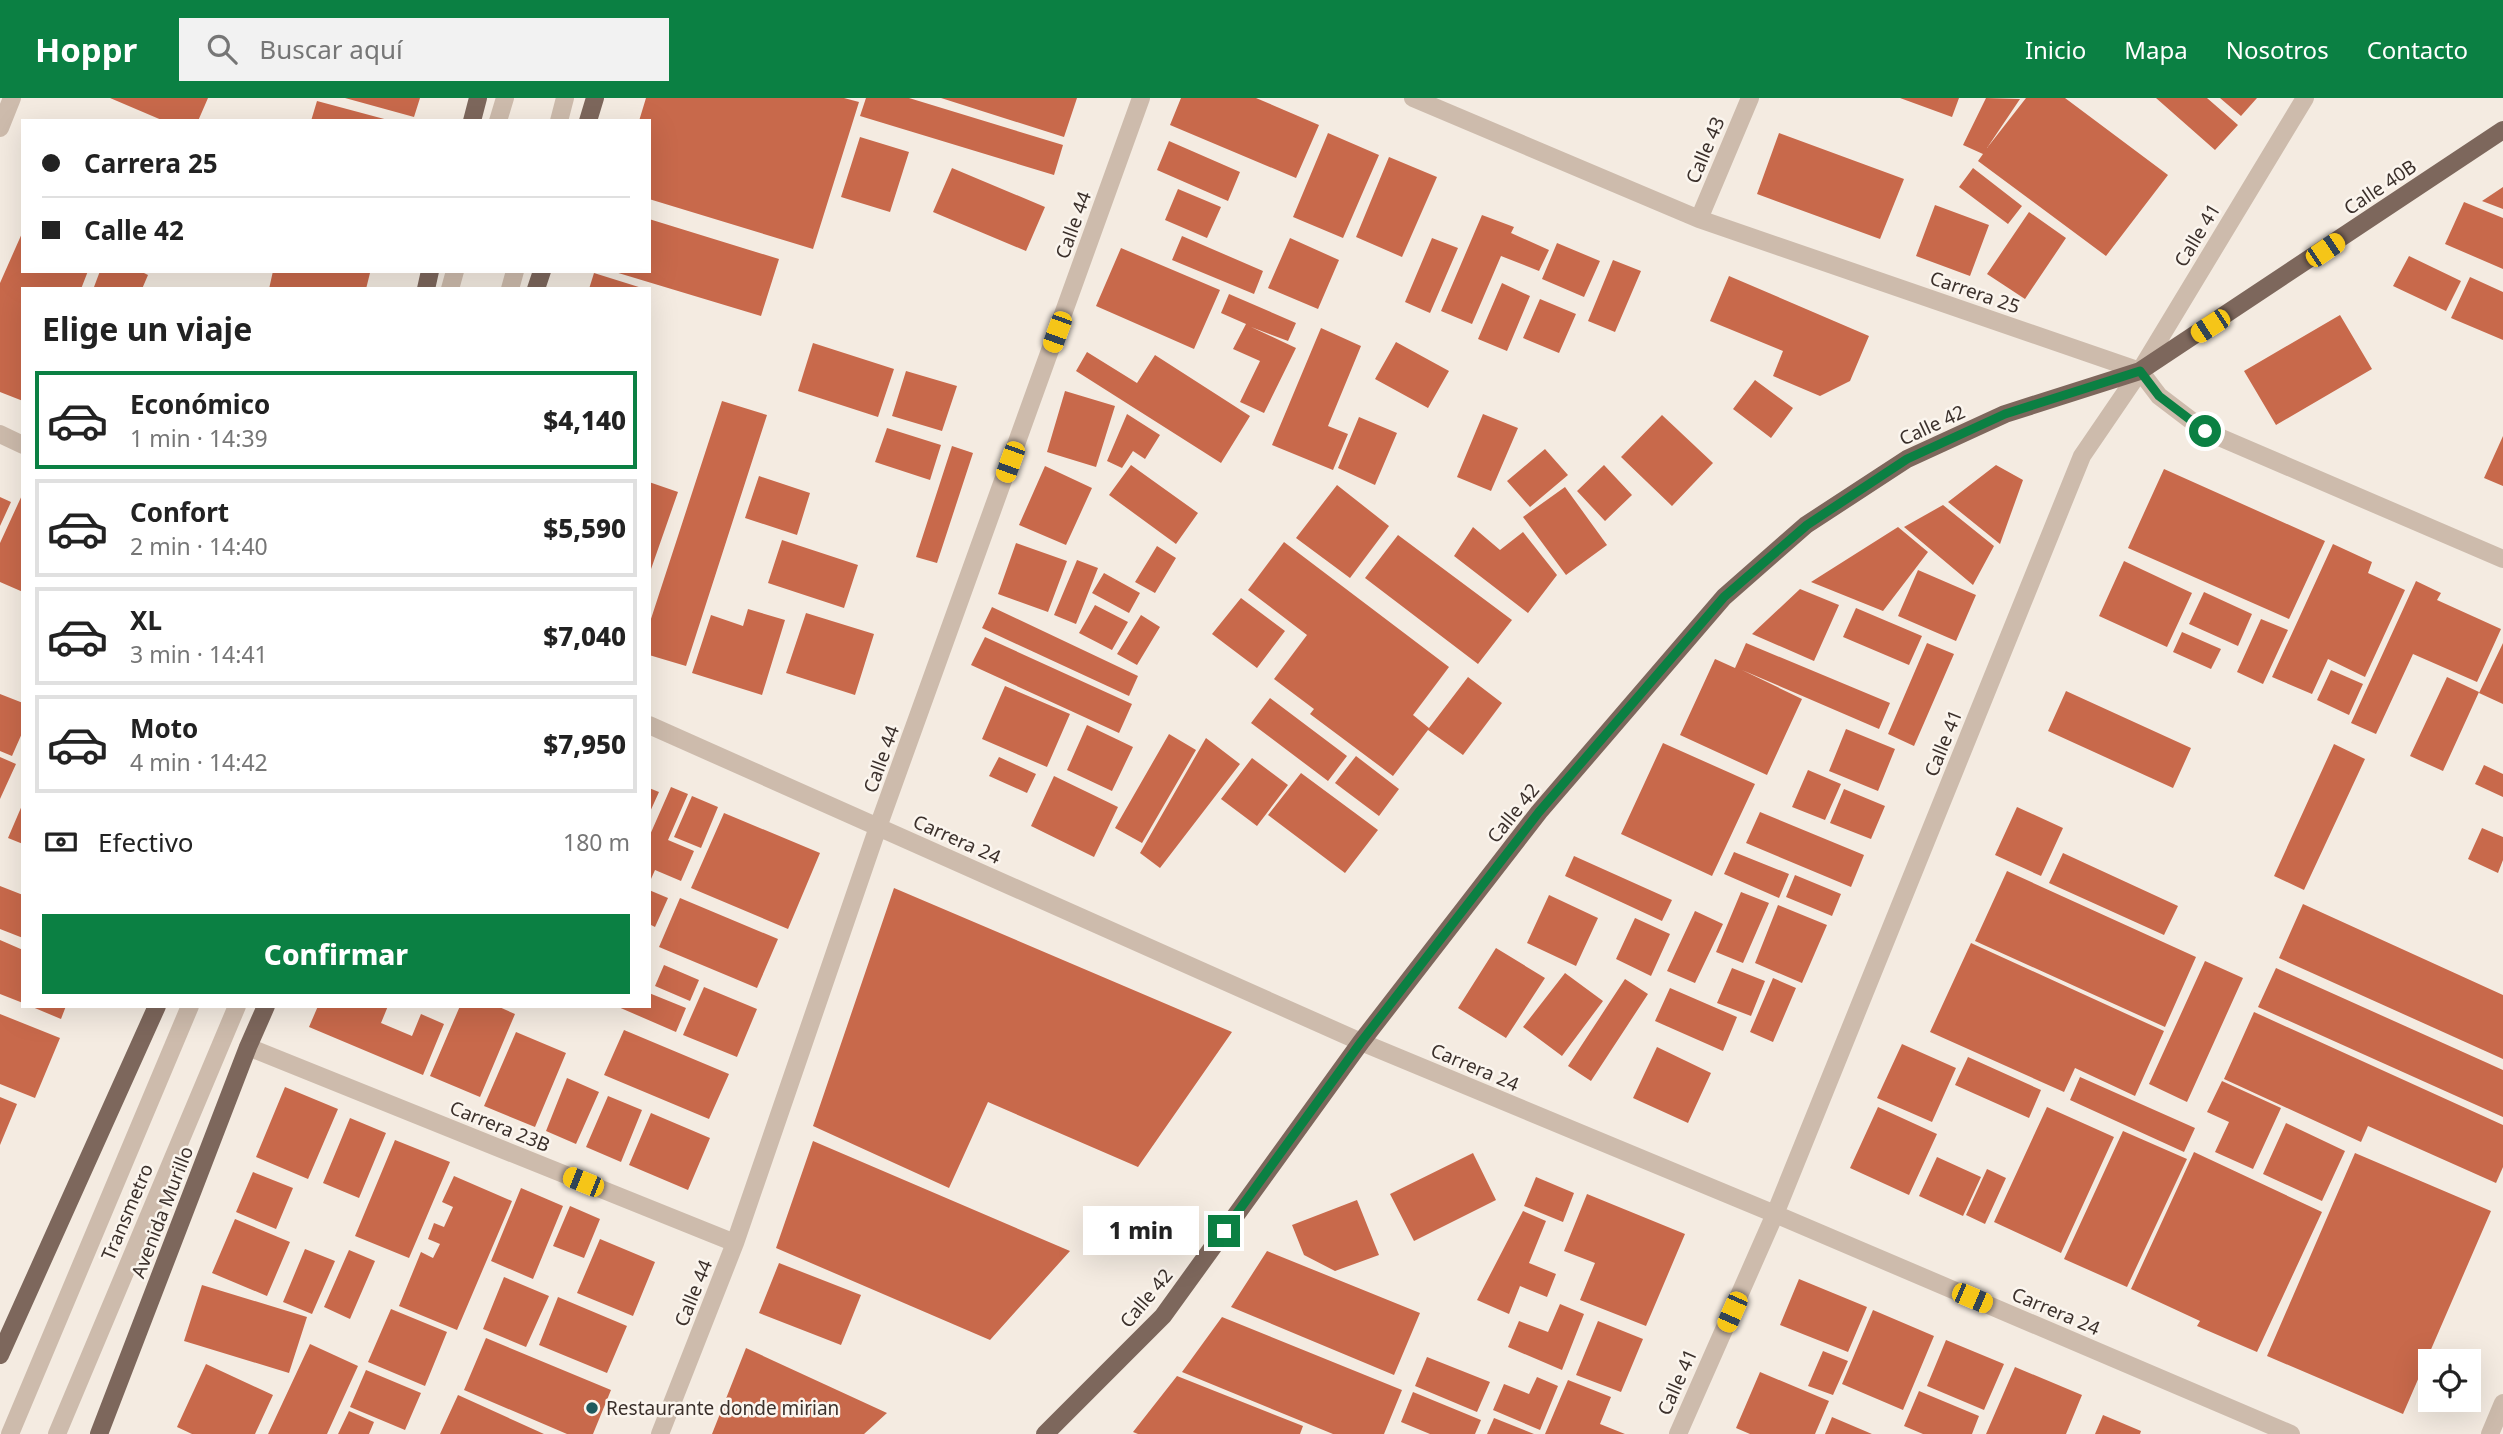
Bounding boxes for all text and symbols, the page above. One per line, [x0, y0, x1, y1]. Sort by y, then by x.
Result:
search box [179, 18, 669, 81]
text: Hoppr [35, 27, 137, 72]
icon: search [203, 30, 241, 68]
text: Buscar aquí [259, 31, 403, 67]
text: Inicio [2025, 33, 2086, 66]
text: Mapa [2124, 33, 2188, 66]
text: Nosotros [2226, 33, 2329, 66]
text: Contacto [2367, 33, 2468, 66]
street label: Calle 43 [1679, 113, 1731, 187]
text: Carrera 25 [84, 145, 218, 181]
street label: Calle 40B [2339, 153, 2421, 221]
street label: Calle 44 [1049, 188, 1097, 262]
street label: Calle 41 [2168, 198, 2226, 272]
text: Calle 42 [84, 212, 184, 248]
car [2302, 230, 2349, 270]
street label: Carrera 25 [1927, 264, 2023, 320]
car [2187, 306, 2234, 346]
text: Elige un viaje [42, 307, 252, 350]
car [1040, 309, 1075, 355]
text: Económico [130, 386, 270, 422]
icon: car [46, 389, 109, 452]
street label: Calle 42 [1895, 398, 1969, 452]
text: $4,140 [543, 402, 626, 438]
route start [2189, 415, 2221, 447]
text: 1 min · 14:39 [130, 422, 268, 454]
car [993, 439, 1028, 485]
text: Confort [130, 494, 229, 530]
icon: car [46, 497, 109, 560]
text: $5,590 [543, 510, 626, 546]
text: 2 min · 14:40 [130, 530, 268, 562]
text: XL [130, 602, 162, 638]
icon: car [46, 605, 109, 668]
text: $7,040 [543, 618, 626, 654]
text: 3 min · 14:41 [130, 638, 268, 670]
street label: Calle 41 [1918, 706, 1968, 780]
text: Moto [130, 710, 198, 746]
icon: car [46, 713, 109, 776]
street label: Calle 44 [857, 722, 905, 796]
text: $7,950 [543, 726, 626, 762]
text: 4 min · 14:42 [130, 746, 268, 778]
street label: Calle 42 [1481, 778, 1545, 848]
street label: Carrera 24 [909, 808, 1005, 870]
icon: cash [42, 823, 80, 861]
text: Efectivo [98, 824, 194, 860]
text: 180 m [563, 826, 630, 858]
button: Confirmar [42, 914, 630, 994]
street label: Carrera 24 [1427, 1037, 1523, 1097]
street label: Carrera 23B [446, 1094, 554, 1158]
street label: Avenida Murillo [125, 1142, 199, 1282]
street label: Transmetro [95, 1160, 159, 1264]
car [560, 1164, 607, 1200]
callout: 1 min [1084, 1206, 1200, 1256]
text: 1 min [1109, 1214, 1173, 1246]
route end [1208, 1215, 1240, 1247]
street label: Calle 44 [668, 1256, 718, 1330]
street label: Calle 42 [1114, 1263, 1178, 1333]
car [1949, 1280, 1996, 1316]
street label: Carrera 24 [2008, 1281, 2104, 1341]
car [1714, 1289, 1751, 1335]
street label: Calle 41 [1651, 1345, 1703, 1419]
map controls [2418, 1349, 2481, 1412]
button: locate [2418, 1349, 2481, 1412]
place label: Restaurante donde mirian [606, 1395, 839, 1421]
marker: Restaurante donde mirian [584, 1400, 600, 1416]

